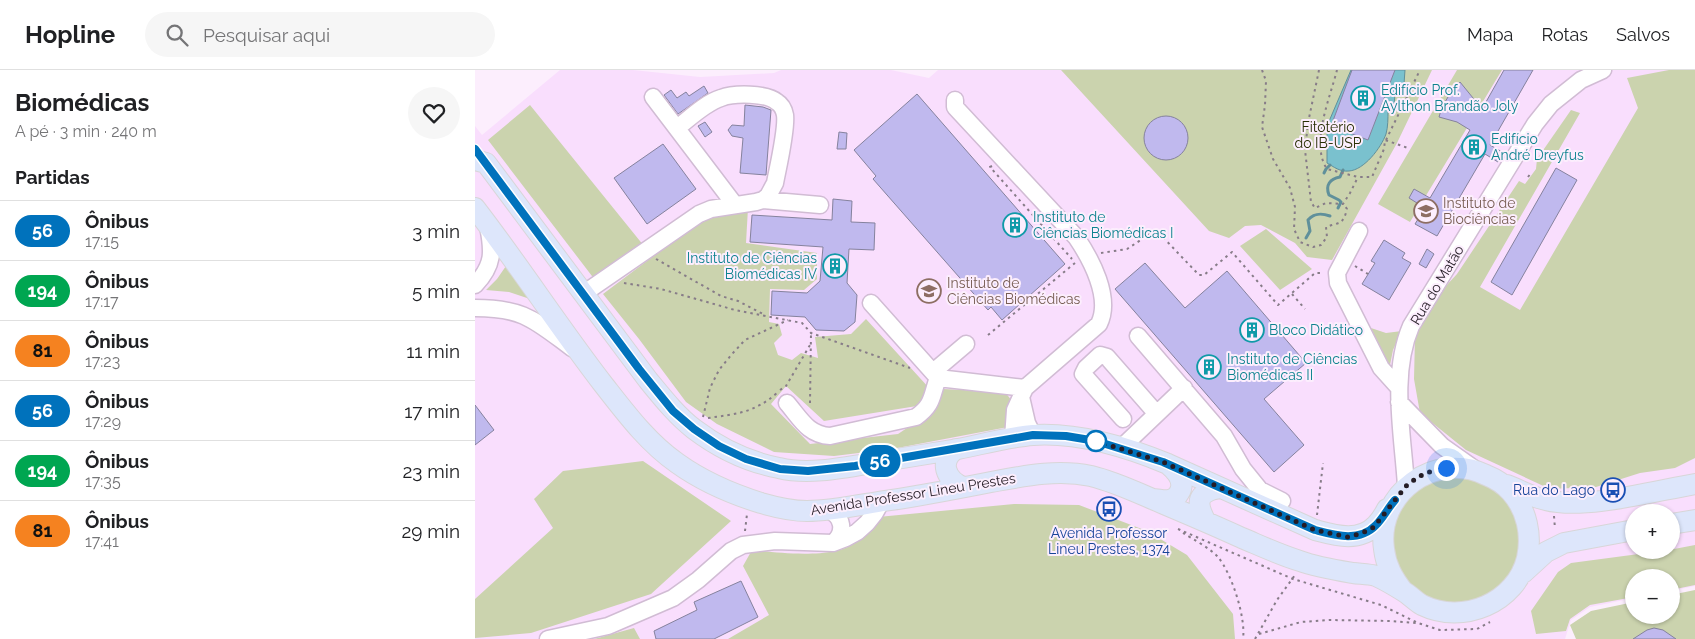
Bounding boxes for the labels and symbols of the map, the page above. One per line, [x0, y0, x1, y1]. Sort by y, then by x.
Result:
place label: Edifício Prof. Aylthon Brandão Joly [1381, 82, 1519, 114]
building icon: Edifício Prof. Aylthon Brandão Joly [1350, 85, 1376, 111]
park label: Fitotério do IB-USP [1294, 119, 1362, 151]
place label: Edifício André Dreyfus [1491, 131, 1584, 163]
building icon: Edifício André Dreyfus [1461, 134, 1487, 160]
place label: Instituto de Biociências [1443, 195, 1516, 227]
school or university icon: Instituto de Biociências [1413, 198, 1439, 224]
place label: Instituto de Ciências Biomédicas I [1033, 209, 1173, 241]
building icon: Instituto de Ciências Biomédicas I [1002, 212, 1028, 238]
street label: Rua do Matão [1407, 242, 1467, 328]
place label: Instituto de Ciências Biomédicas IV [687, 250, 817, 282]
building icon: Instituto de Ciências Biomédicas IV [822, 253, 848, 279]
place label: Instituto de Ciências Biomédicas [947, 275, 1081, 307]
school or university icon: Instituto de Ciências Biomédicas [916, 278, 942, 304]
building icon: Bloco Didático [1239, 317, 1265, 343]
place label: Bloco Didático [1269, 322, 1363, 338]
place label: Instituto de Ciências Biomédicas II [1227, 351, 1358, 383]
building icon: Instituto de Ciências Biomédicas II [1196, 354, 1222, 380]
unlabelled marker [1085, 430, 1107, 452]
line badge: 56 [857, 445, 903, 477]
your location [1434, 456, 1459, 481]
street label: Avenida Professor Lineu Prestes [809, 470, 1017, 518]
bus stop icon: Rua do Lago [1600, 477, 1626, 503]
place label: Rua do Lago [1513, 482, 1595, 498]
bus stop icon: Avenida Professor Lineu Prestes, 1374 [1096, 496, 1122, 522]
place label: Avenida Professor Lineu Prestes, 1374 [1048, 525, 1170, 557]

